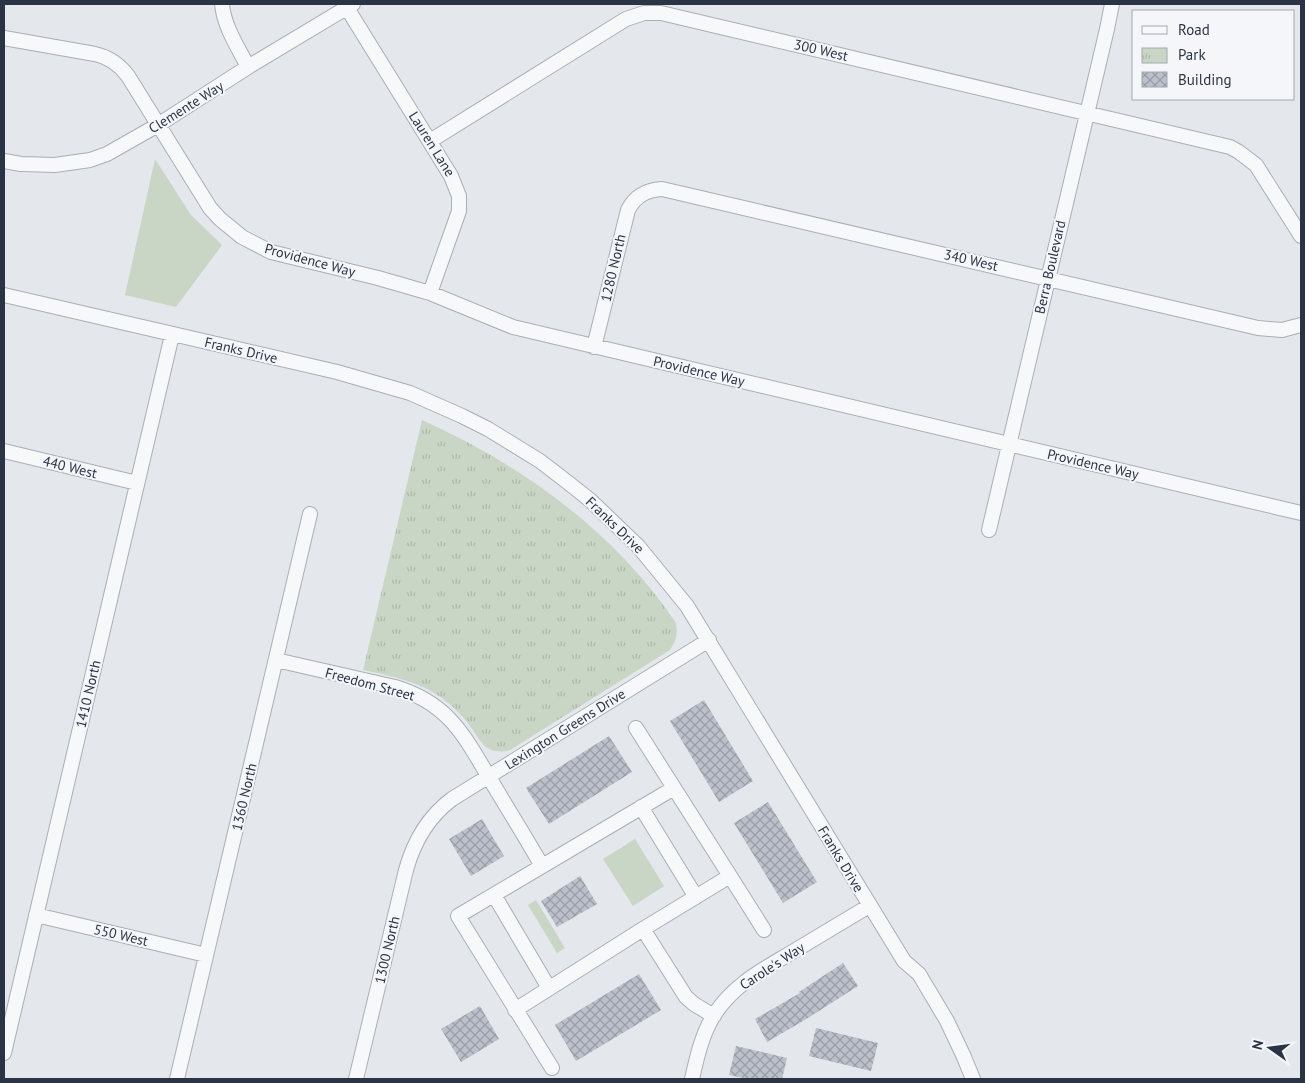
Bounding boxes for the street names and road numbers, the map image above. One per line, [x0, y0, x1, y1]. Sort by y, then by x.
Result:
street label: 300 West [792, 35, 850, 65]
street label: Clemente Way [145, 77, 227, 137]
street label: Lauren Lane [405, 108, 459, 180]
street label: Berra Boulevard [1030, 218, 1070, 316]
street label: 1280 North [596, 232, 630, 304]
street label: Providence Way [263, 239, 358, 281]
street label: 340 West [942, 245, 1000, 275]
street label: Franks Drive [203, 333, 279, 367]
street label: Providence Way [652, 352, 747, 390]
street label: Providence Way [1046, 445, 1141, 483]
street label: 440 West [41, 452, 99, 482]
street label: Franks Drive [582, 493, 648, 557]
street label: 1410 North [71, 658, 105, 730]
street label: Freedom Street [323, 663, 417, 705]
street label: Lexington Greens Drive [501, 685, 629, 773]
street label: 1360 North [227, 761, 261, 833]
street label: Franks Drive [814, 823, 868, 895]
street label: 1300 North [370, 914, 404, 986]
street label: 550 West [92, 920, 150, 950]
street label: Carole's Way [736, 938, 808, 994]

